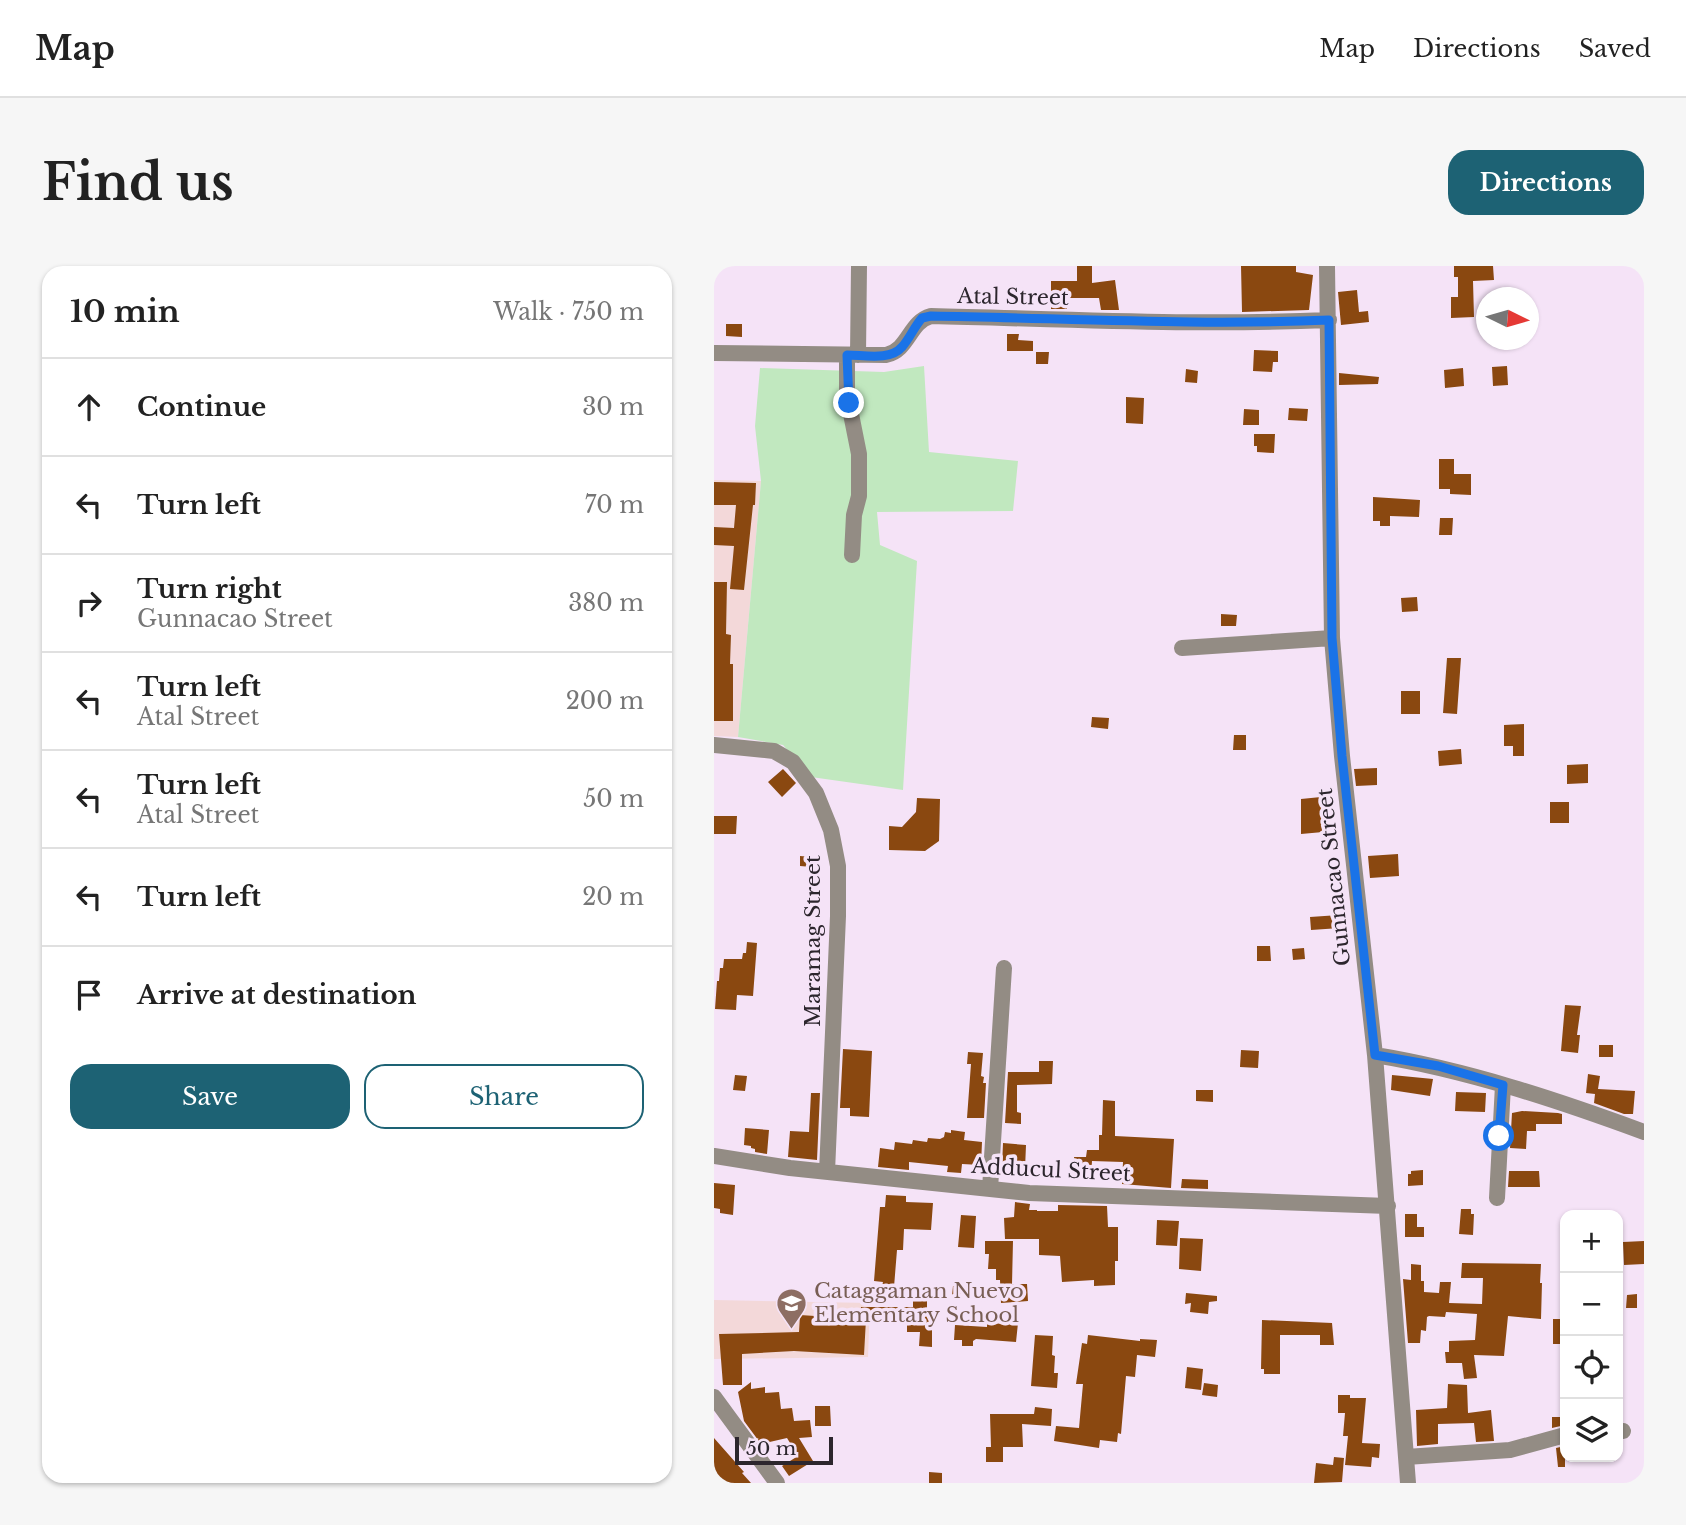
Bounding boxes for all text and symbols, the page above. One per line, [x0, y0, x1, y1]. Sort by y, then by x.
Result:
text: Map [35, 28, 115, 69]
text: Map [1319, 34, 1375, 63]
text: Directions [1413, 34, 1541, 63]
text: Saved [1579, 34, 1651, 63]
button: Directions [1448, 150, 1644, 215]
text: Find us [42, 152, 234, 213]
street label: Atal Street [956, 283, 1069, 311]
north arrow [1476, 287, 1539, 350]
text: 10 min [70, 293, 180, 330]
text: Walk · 750 m [493, 298, 644, 326]
route end [833, 387, 864, 418]
icon: ahead [70, 388, 108, 426]
text: Continue [137, 391, 266, 423]
text: 30 m [582, 393, 644, 421]
icon: left [70, 486, 108, 524]
text: Turn left [137, 489, 261, 521]
text: 70 m [585, 491, 644, 519]
text: Turn right [137, 573, 282, 605]
icon: right [70, 584, 108, 622]
text: 380 m [568, 589, 644, 617]
text: Gunnacao Street [137, 605, 333, 633]
text: Turn left [137, 671, 261, 703]
icon: left [70, 682, 108, 720]
text: 200 m [566, 687, 644, 715]
text: Atal Street [137, 703, 259, 731]
text: Turn left [137, 769, 261, 801]
icon: left [70, 780, 108, 818]
text: 50 m [583, 785, 644, 813]
street label: Gunnacao Street [1312, 787, 1356, 967]
text: Atal Street [137, 801, 259, 829]
street label: Maramag Street [800, 855, 826, 1027]
icon: left [70, 878, 108, 916]
text: Turn left [137, 881, 261, 913]
text: 20 m [582, 883, 644, 911]
icon: arrive [70, 976, 108, 1014]
text: Arrive at destination [137, 979, 417, 1011]
button: Save [70, 1064, 350, 1129]
button: Share [364, 1064, 644, 1129]
route start [1483, 1120, 1514, 1151]
street label: Adducul Street [970, 1153, 1131, 1187]
map controls [1560, 1210, 1623, 1462]
button: + [1560, 1210, 1623, 1273]
button: − [1560, 1273, 1623, 1336]
place label: Cataggaman Nuevo Elementary School [814, 1278, 1024, 1328]
school or university icon: Cataggaman Nuevo Elementary School [774, 1286, 808, 1330]
button: locate [1560, 1336, 1623, 1399]
button: layers [1560, 1399, 1623, 1462]
scale bar [735, 1434, 833, 1466]
text: 50 m [746, 1437, 796, 1460]

